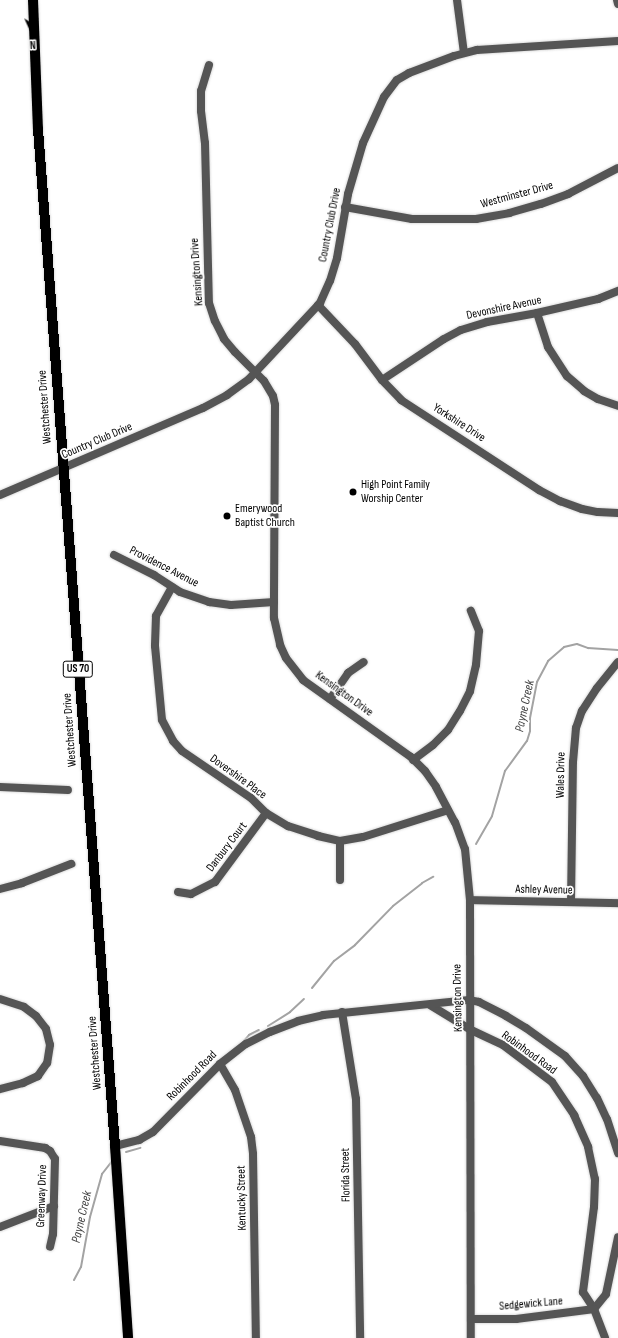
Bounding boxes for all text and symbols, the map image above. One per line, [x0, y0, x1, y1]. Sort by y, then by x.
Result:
north arrow [12, 12, 52, 52]
text: N [29, 38, 36, 51]
street label: Westminster Drive [479, 178, 555, 212]
street label: Country Club Drive [316, 187, 344, 263]
street label: Kensington Drive [187, 238, 207, 306]
street label: Devonshire Avenue [465, 293, 543, 323]
street label: Westchester Drive [35, 370, 55, 444]
street label: Yorkshire Drive [430, 401, 488, 445]
street label: Country Club Drive [59, 420, 135, 462]
place label: High Point Family Worship Center [361, 478, 430, 506]
marker: High Point Family Worship Center [348, 487, 358, 497]
place label: Emerywood Baptist Church [235, 502, 295, 530]
marker: Emerywood Baptist Church [222, 511, 232, 521]
street label: Providence Avenue [127, 543, 201, 591]
road number: US 70 [62, 660, 94, 678]
street label: Kensington Drive [312, 668, 376, 720]
water label: Payne Creek [512, 679, 538, 733]
street label: Westchester Drive [60, 693, 80, 767]
street label: Dovershire Place [207, 752, 269, 802]
street label: Wales Drive [553, 752, 569, 798]
street label: Danbury Court [204, 819, 250, 875]
street label: Ashley Avenue [515, 882, 573, 898]
street label: Kensington Drive [450, 964, 466, 1032]
street label: Westchester Drive [85, 1016, 105, 1090]
street label: Robinhood Road [499, 1028, 559, 1078]
street label: Robinhood Road [164, 1048, 220, 1104]
street label: Florida Street [338, 1148, 354, 1202]
street label: Greenway Drive [34, 1164, 50, 1228]
street label: Kentucky Street [234, 1165, 250, 1231]
water label: Payne Creek [68, 1190, 96, 1244]
street label: Sedgewick Lane [499, 1294, 563, 1314]

